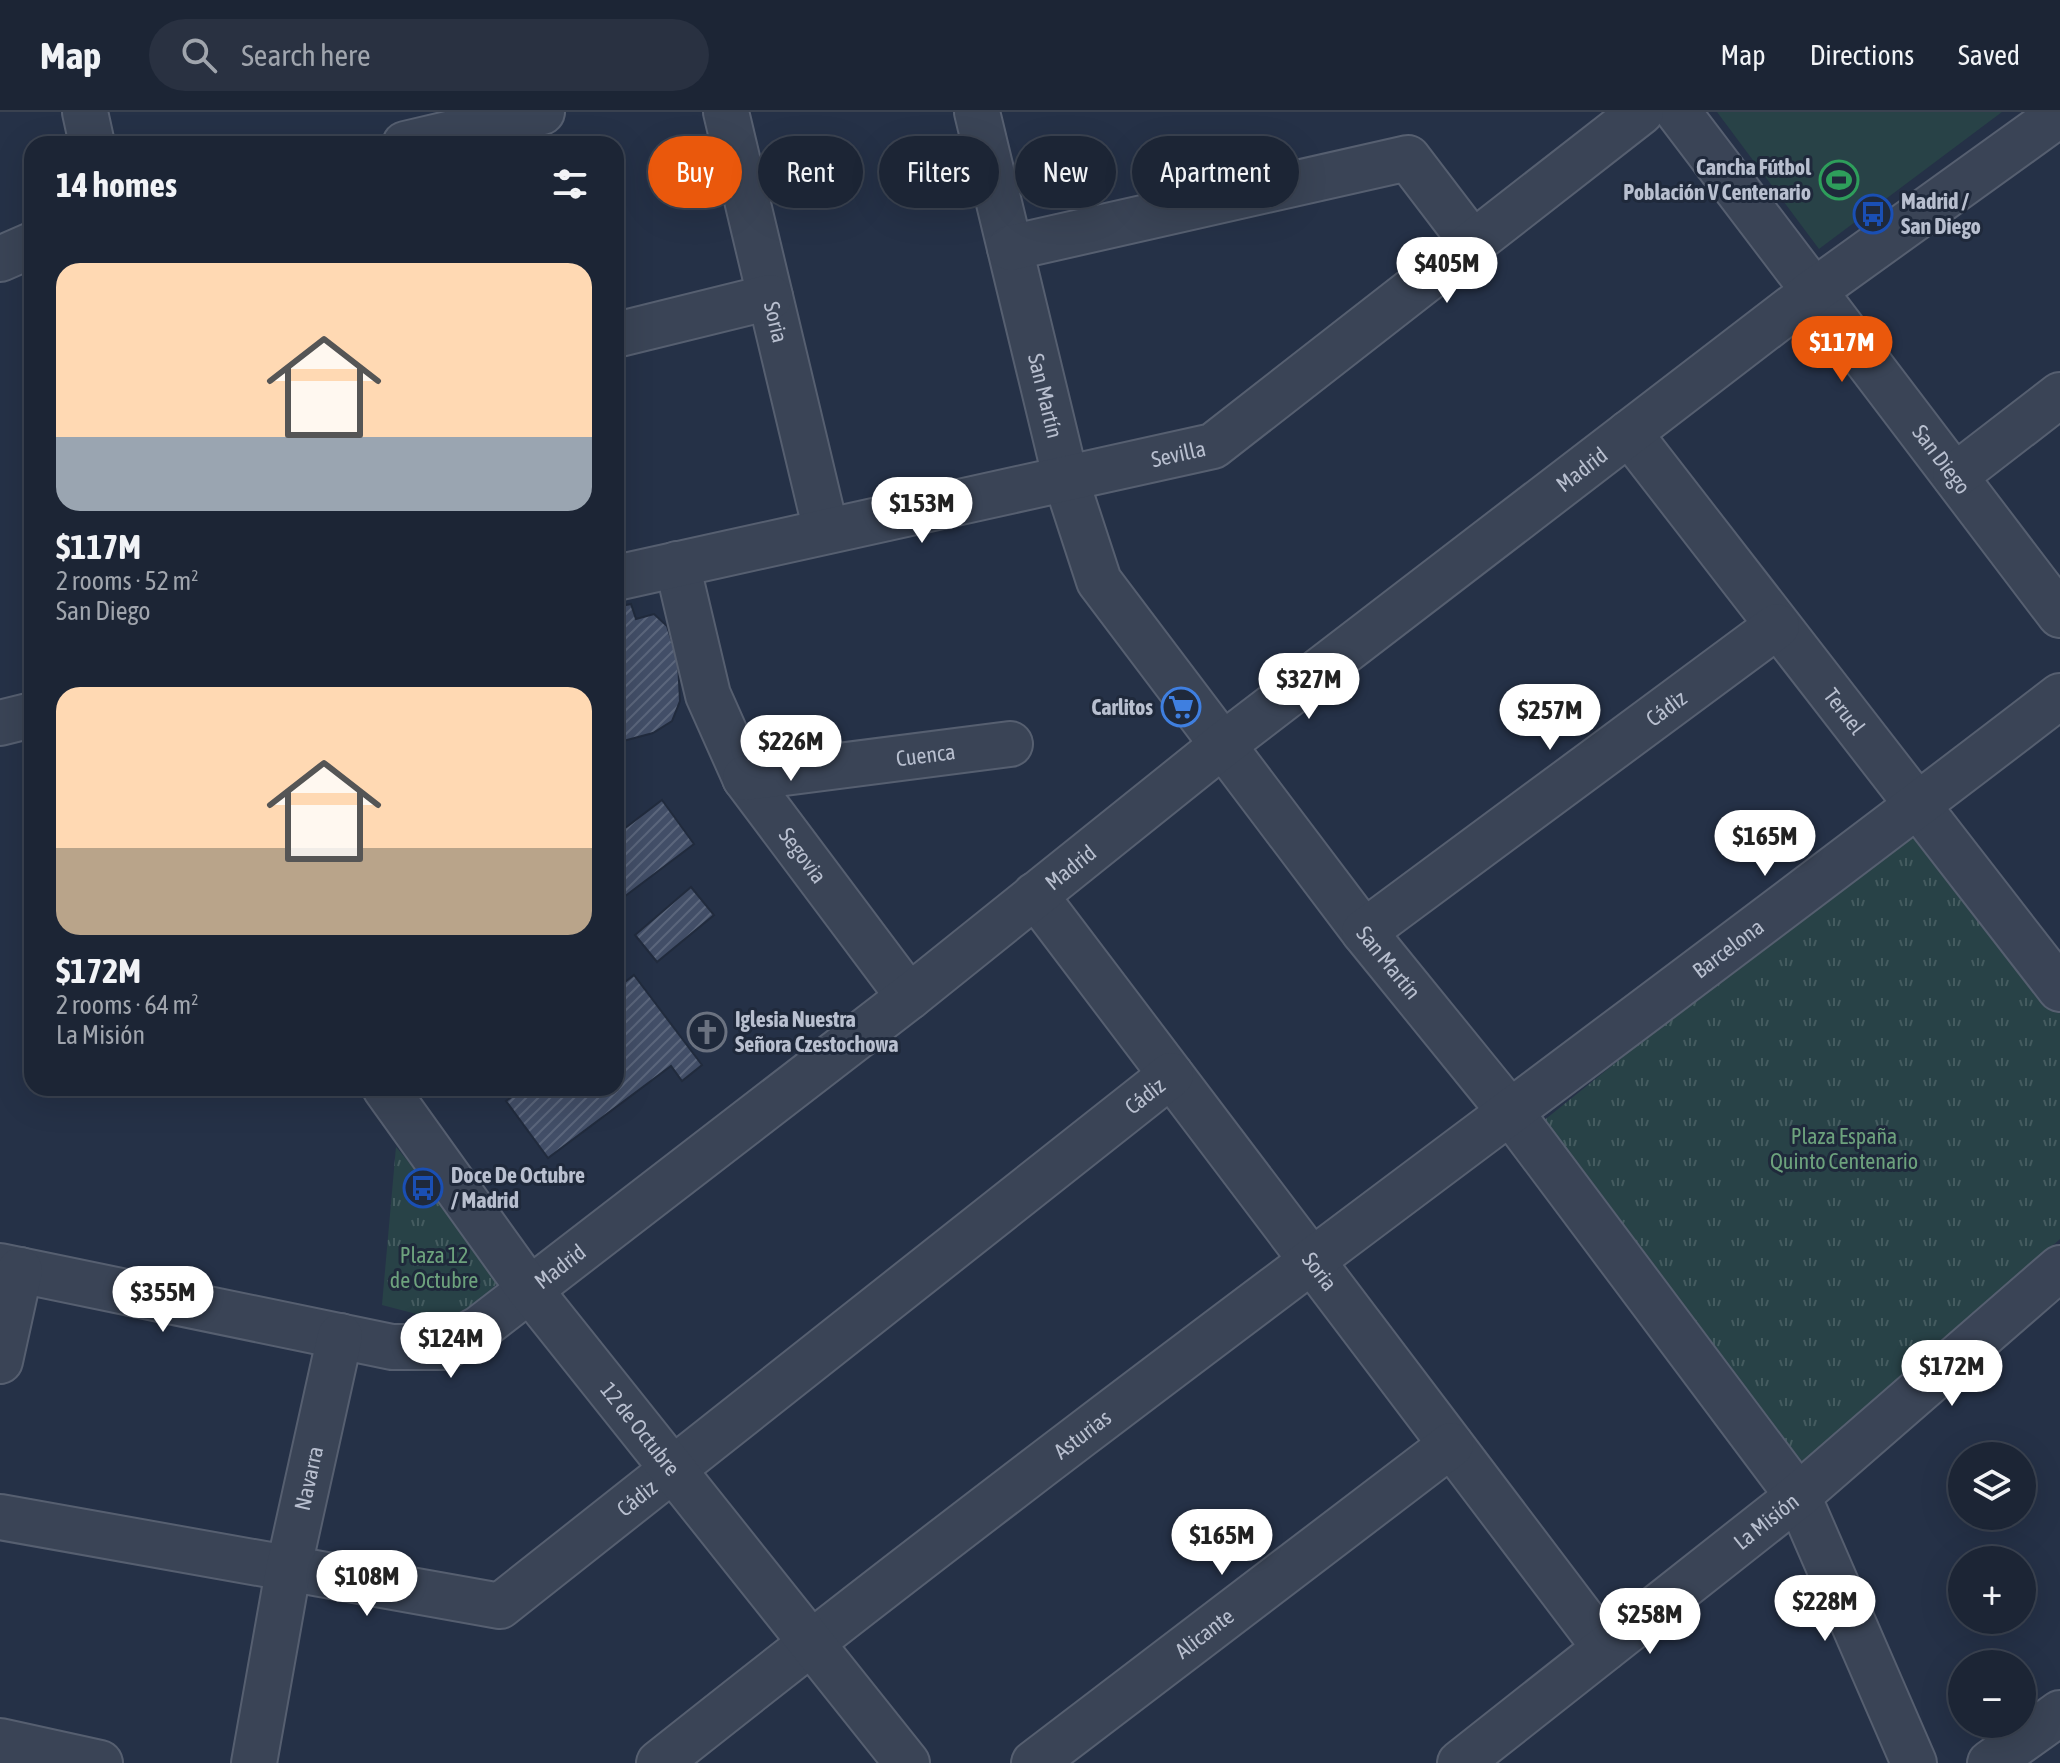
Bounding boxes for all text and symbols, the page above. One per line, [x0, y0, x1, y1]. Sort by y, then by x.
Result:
search box [149, 19, 709, 91]
icon: search [177, 33, 221, 77]
text: Map [40, 34, 101, 77]
text: Search here [241, 38, 371, 72]
text: Map [1721, 39, 1766, 71]
text: Directions [1810, 39, 1914, 71]
text: Saved [1958, 39, 2020, 71]
chip: Buy [648, 136, 742, 208]
chip: Rent [758, 136, 863, 208]
chip: Filters [879, 136, 999, 208]
chip: New [1015, 136, 1116, 208]
chip: Apartment [1132, 136, 1299, 208]
place label: Cancha Fútbol Población V Centenario [1623, 154, 1812, 205]
sports icon: Cancha Fútbol Población V Centenario [1818, 159, 1860, 201]
icon: filters [548, 162, 592, 206]
text: 14 homes [56, 165, 177, 204]
place label: Madrid / San Diego [1901, 188, 1981, 239]
bus stop icon: Madrid / San Diego [1852, 193, 1894, 235]
pin: $405M [1391, 237, 1503, 305]
text: $405M [1414, 248, 1480, 278]
street label: Soria [759, 299, 794, 345]
icon: home [252, 315, 396, 459]
pin: $117M [1786, 316, 1898, 384]
text: $117M [1809, 327, 1875, 357]
street label: San Martín [1023, 351, 1068, 441]
street label: San Diego [1907, 420, 1976, 499]
street label: Sevilla [1149, 435, 1208, 472]
street label: Madrid [1551, 442, 1612, 497]
pin: $153M [866, 477, 978, 545]
text: $153M [889, 488, 955, 518]
text: $117M [56, 527, 141, 566]
text: 2 rooms · 52 m² [56, 566, 198, 596]
text: San Diego [56, 596, 150, 626]
pin: $327M [1253, 653, 1365, 721]
text: $327M [1276, 664, 1342, 694]
street label: Teruel [1819, 683, 1871, 740]
pin: $257M [1494, 684, 1606, 752]
street label: Cádiz [1641, 685, 1691, 732]
supermarket icon: Carlitos [1160, 686, 1202, 728]
place label: Carlitos [1091, 694, 1153, 720]
text: $257M [1517, 695, 1583, 725]
pin: $226M [735, 715, 847, 783]
text: $226M [758, 726, 824, 756]
street label: Cuenca [894, 738, 957, 772]
icon: home [252, 739, 396, 883]
pin: $165M [1709, 810, 1821, 878]
text: $165M [1732, 821, 1798, 851]
street label: Segovia [774, 822, 832, 888]
street label: Madrid [1040, 839, 1101, 895]
street label: Barcelona [1687, 913, 1769, 983]
street label: San Martín [1351, 921, 1426, 1004]
text: $172M [56, 951, 141, 990]
text: 2 rooms · 64 m² [56, 990, 198, 1020]
place label: Iglesia Nuestra Señora Czestochowa [735, 1006, 898, 1057]
church icon: Iglesia Nuestra Señora Czestochowa [686, 1011, 728, 1053]
text: La Misión [56, 1020, 145, 1050]
street label: Cádiz [1120, 1072, 1170, 1120]
park label: Plaza España Quinto Centenario [1770, 1123, 1918, 1174]
place label: Doce De Octubre / Madrid [451, 1162, 585, 1213]
bus stop icon: Doce De Octubre / Madrid [402, 1167, 444, 1209]
street label: Madrid [529, 1239, 591, 1294]
park label: Plaza 12 de Octubre [390, 1242, 478, 1293]
street label: Soria [1297, 1247, 1343, 1296]
pin: $355M [107, 1266, 219, 1334]
text: $355M [130, 1277, 196, 1307]
pin: $124M [395, 1312, 507, 1380]
text: $124M [418, 1323, 484, 1353]
pin: $172M [1896, 1340, 2008, 1408]
text: $172M [1919, 1351, 1985, 1381]
street label: 12 de Octubre [595, 1377, 686, 1481]
street label: Asturias [1048, 1404, 1116, 1464]
map controls [1948, 1442, 2036, 1738]
button: layers [1948, 1442, 2036, 1530]
street label: Navarra [289, 1444, 328, 1513]
street label: Cádiz [611, 1474, 662, 1522]
street label: La Misión [1728, 1488, 1804, 1555]
pin: $165M [1166, 1509, 1278, 1577]
text: $165M [1189, 1520, 1255, 1550]
button: + [1948, 1546, 2036, 1634]
pin: $108M [311, 1550, 423, 1618]
text: $108M [334, 1561, 400, 1591]
pin: $228M [1769, 1575, 1881, 1643]
text: $228M [1792, 1586, 1858, 1616]
pin: $258M [1594, 1588, 1706, 1656]
text: $258M [1617, 1599, 1683, 1629]
street label: Alicante [1170, 1603, 1239, 1664]
button: − [1948, 1650, 2036, 1738]

